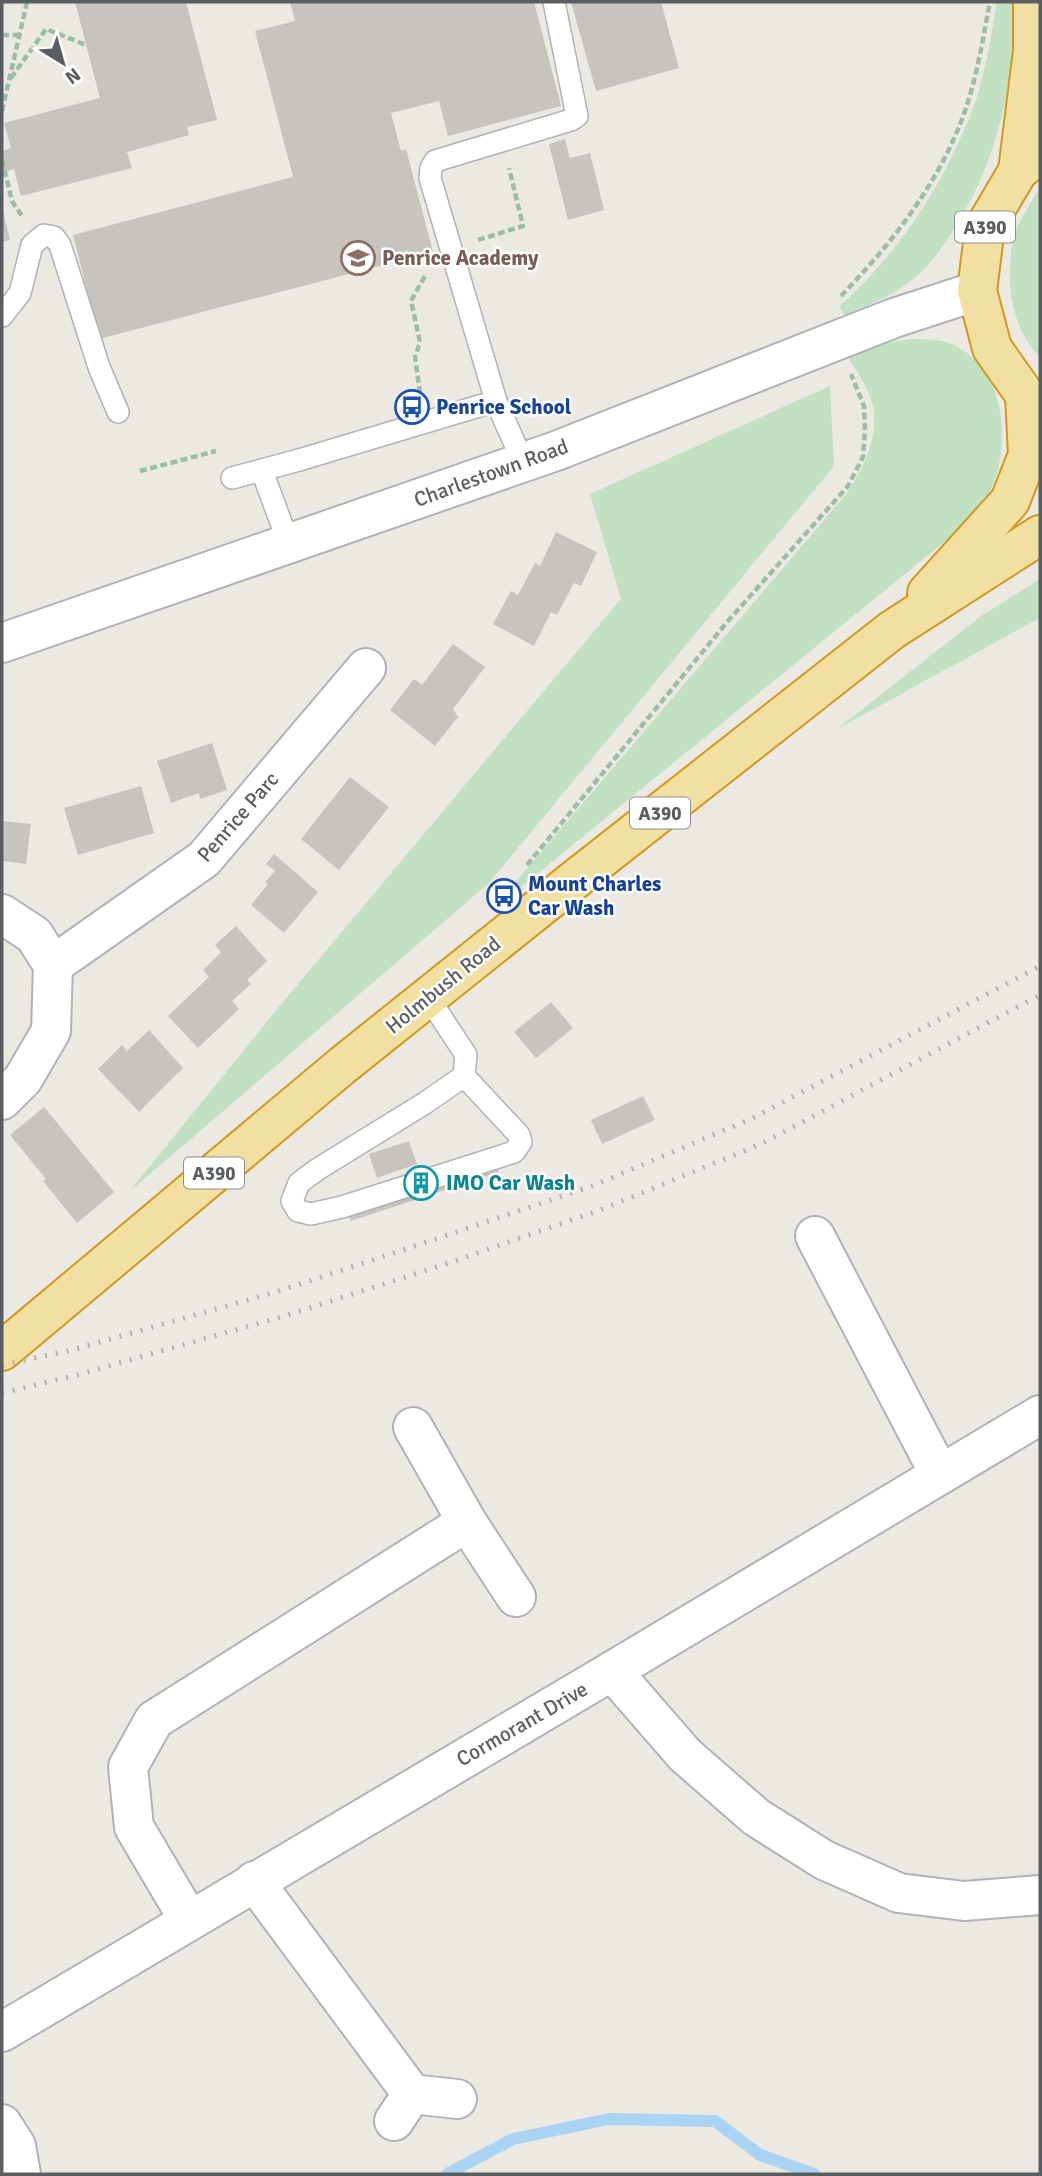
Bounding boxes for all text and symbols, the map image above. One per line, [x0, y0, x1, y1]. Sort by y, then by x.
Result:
north arrow [28, 28, 98, 98]
text: N [60, 62, 85, 89]
road number: A390 [955, 212, 1015, 243]
school or university icon: Penrice Academy [339, 239, 377, 277]
place label: Penrice Academy [382, 245, 539, 271]
bus stop icon: Penrice School [393, 388, 431, 426]
place label: Penrice School [436, 394, 572, 420]
street label: Charlestown Road [410, 433, 572, 513]
street label: Penrice Parc [192, 766, 284, 868]
road number: A390 [630, 798, 690, 828]
place label: Mount Charles Car Wash [528, 871, 661, 921]
bus stop icon: Mount Charles Car Wash [485, 877, 523, 915]
street label: Holmbush Road [380, 931, 506, 1039]
road number: A390 [184, 1158, 244, 1189]
building icon: IMO Car Wash [402, 1164, 440, 1202]
place label: IMO Car Wash [446, 1170, 575, 1196]
street label: Cormorant Drive [452, 1676, 592, 1772]

